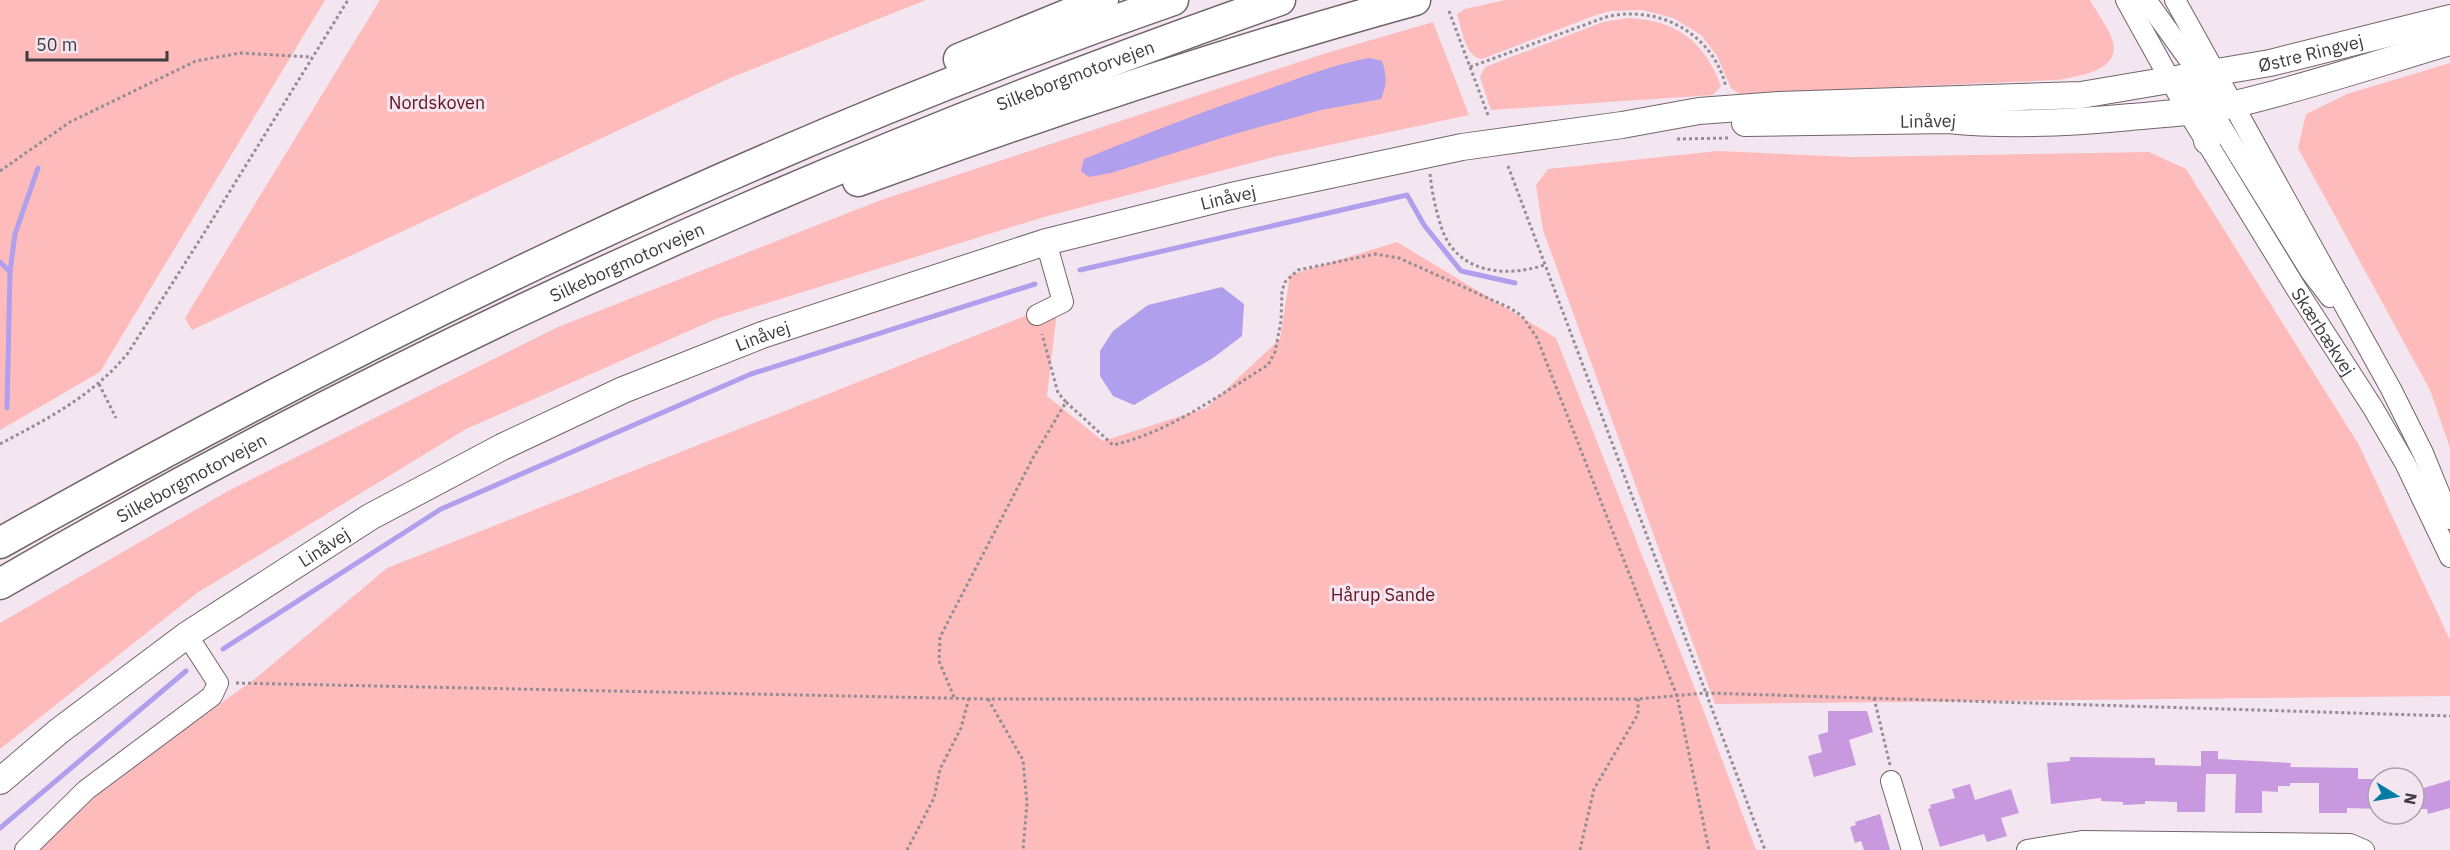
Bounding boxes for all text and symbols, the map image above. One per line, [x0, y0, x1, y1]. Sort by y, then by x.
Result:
scale bar [27, 24, 166, 62]
street label: Østre Ringvej [2256, 29, 2365, 76]
text: 50 m [36, 33, 78, 56]
street label: Silkeborgmotorvejen [993, 35, 1158, 115]
park label: Nordskoven [389, 91, 485, 114]
street label: Linåvej [1900, 108, 1957, 132]
street label: Linåvej [1198, 180, 1258, 215]
street label: Silkeborgmotorvejen [546, 217, 708, 307]
street label: Skærbækvej [2287, 283, 2361, 380]
street label: Linåvej [732, 315, 793, 356]
street label: Silkeborgmotorvejen [112, 428, 270, 527]
street label: Linåvej [294, 522, 354, 572]
park label: Hårup Sande [1331, 583, 1435, 606]
north arrow [2366, 766, 2426, 826]
text: N [2400, 791, 2422, 806]

